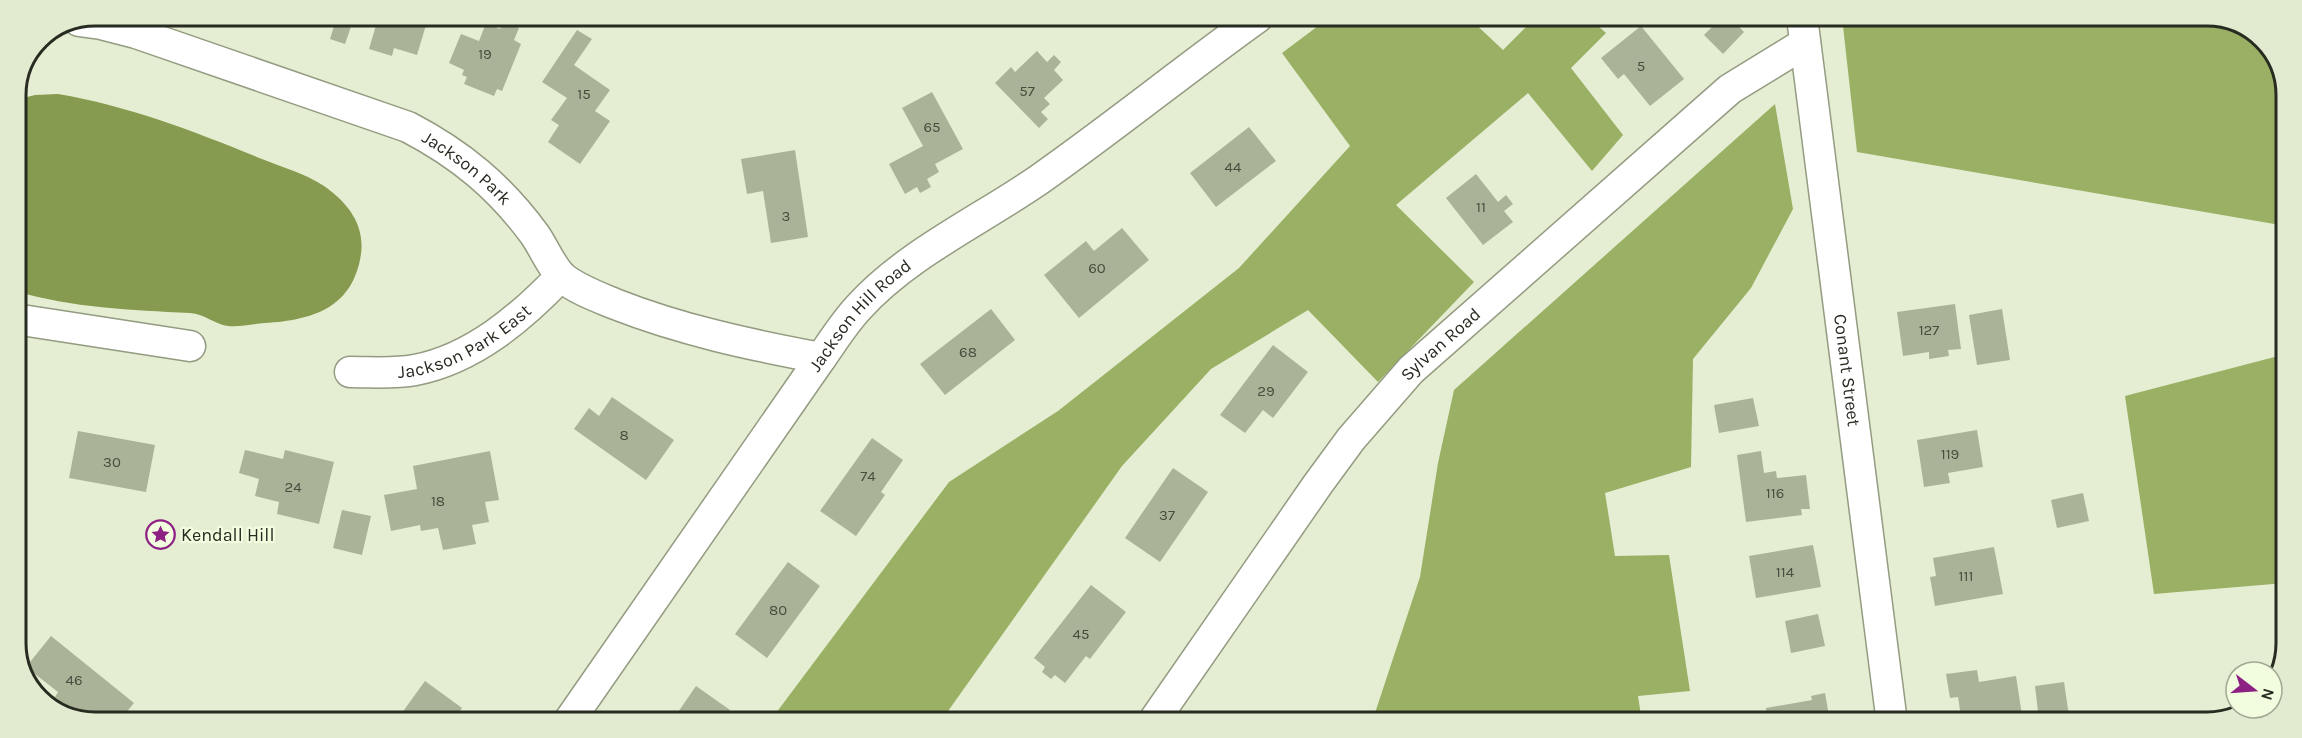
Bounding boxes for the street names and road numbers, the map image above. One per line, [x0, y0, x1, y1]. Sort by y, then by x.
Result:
street label: Jackson Park [418, 126, 516, 210]
street label: Jackson Hill Road [804, 254, 916, 376]
street label: Jackson Park East [397, 299, 536, 383]
street label: Sylvan Road [1396, 303, 1485, 385]
street label: Conant Street [1829, 313, 1865, 428]

